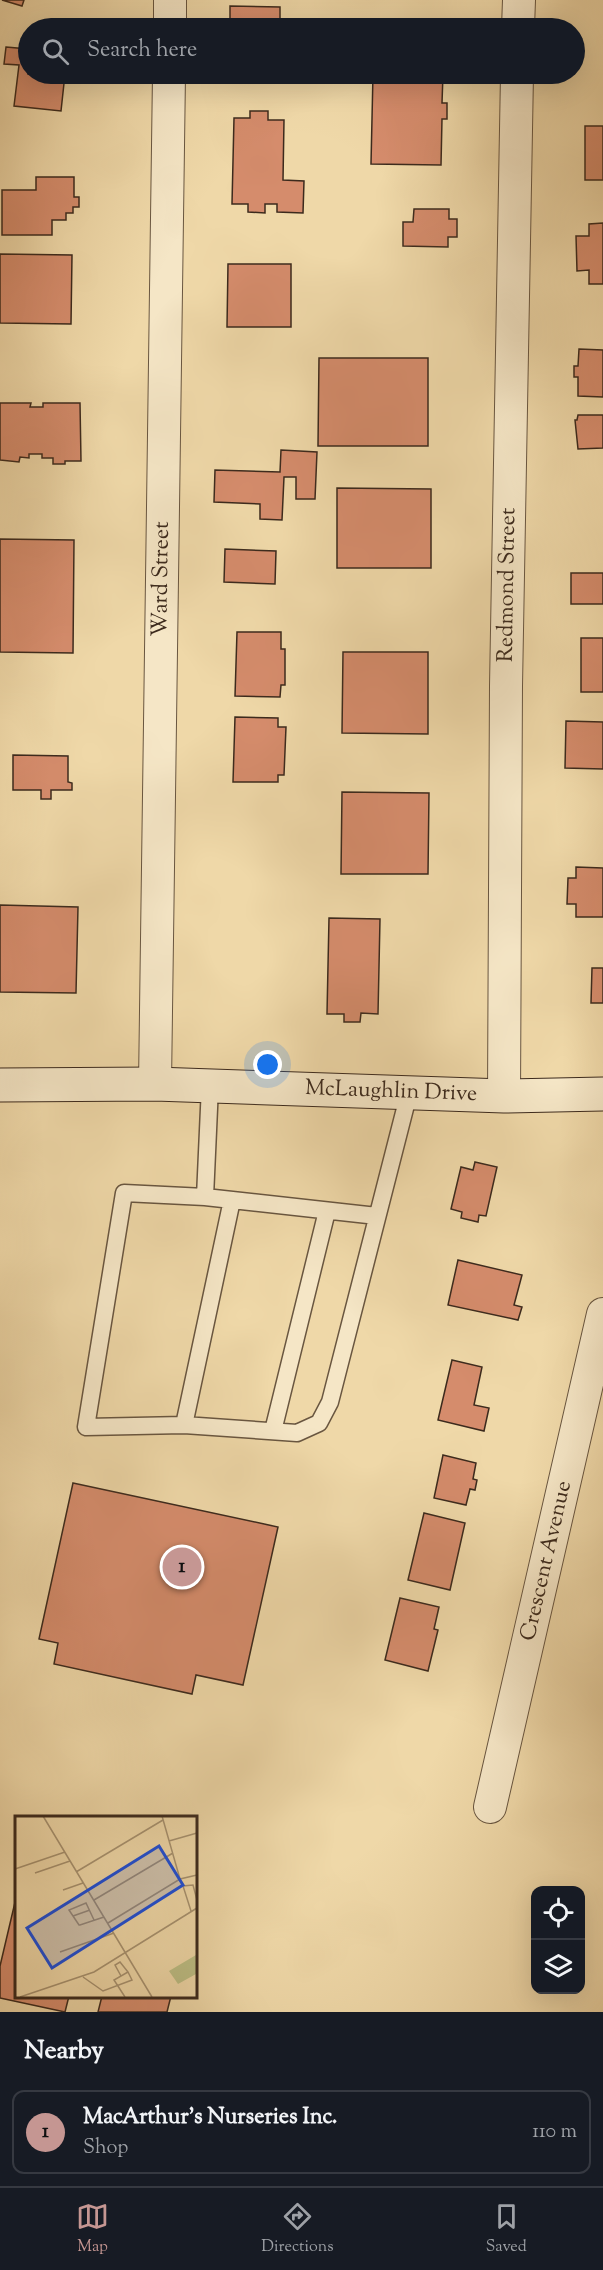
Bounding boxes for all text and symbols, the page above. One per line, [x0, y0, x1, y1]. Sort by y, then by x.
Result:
search box [18, 18, 585, 84]
icon: search [39, 35, 72, 68]
text: Search here [87, 35, 197, 67]
street label: Redmond Street [491, 507, 525, 663]
street label: Ward Street [145, 521, 179, 637]
your location [253, 1050, 282, 1079]
street label: McLaughlin Drive [304, 1073, 478, 1111]
street label: Crescent Avenue [513, 1478, 581, 1644]
pin: 1 [162, 1544, 201, 1590]
inset map [15, 1816, 196, 1997]
map controls [531, 1886, 585, 1994]
button: locate [531, 1886, 585, 1940]
button: layers [531, 1940, 585, 1994]
text: Nearby [24, 2033, 104, 2070]
text: MacArthur's Nurseries Inc. [83, 2102, 337, 2134]
text: 1 [42, 2118, 49, 2147]
text: 110 m [532, 2118, 577, 2147]
text: Shop [83, 2134, 128, 2163]
tab: Map [76, 2200, 109, 2259]
tab: Directions [261, 2200, 334, 2259]
tab: Saved [486, 2200, 527, 2259]

